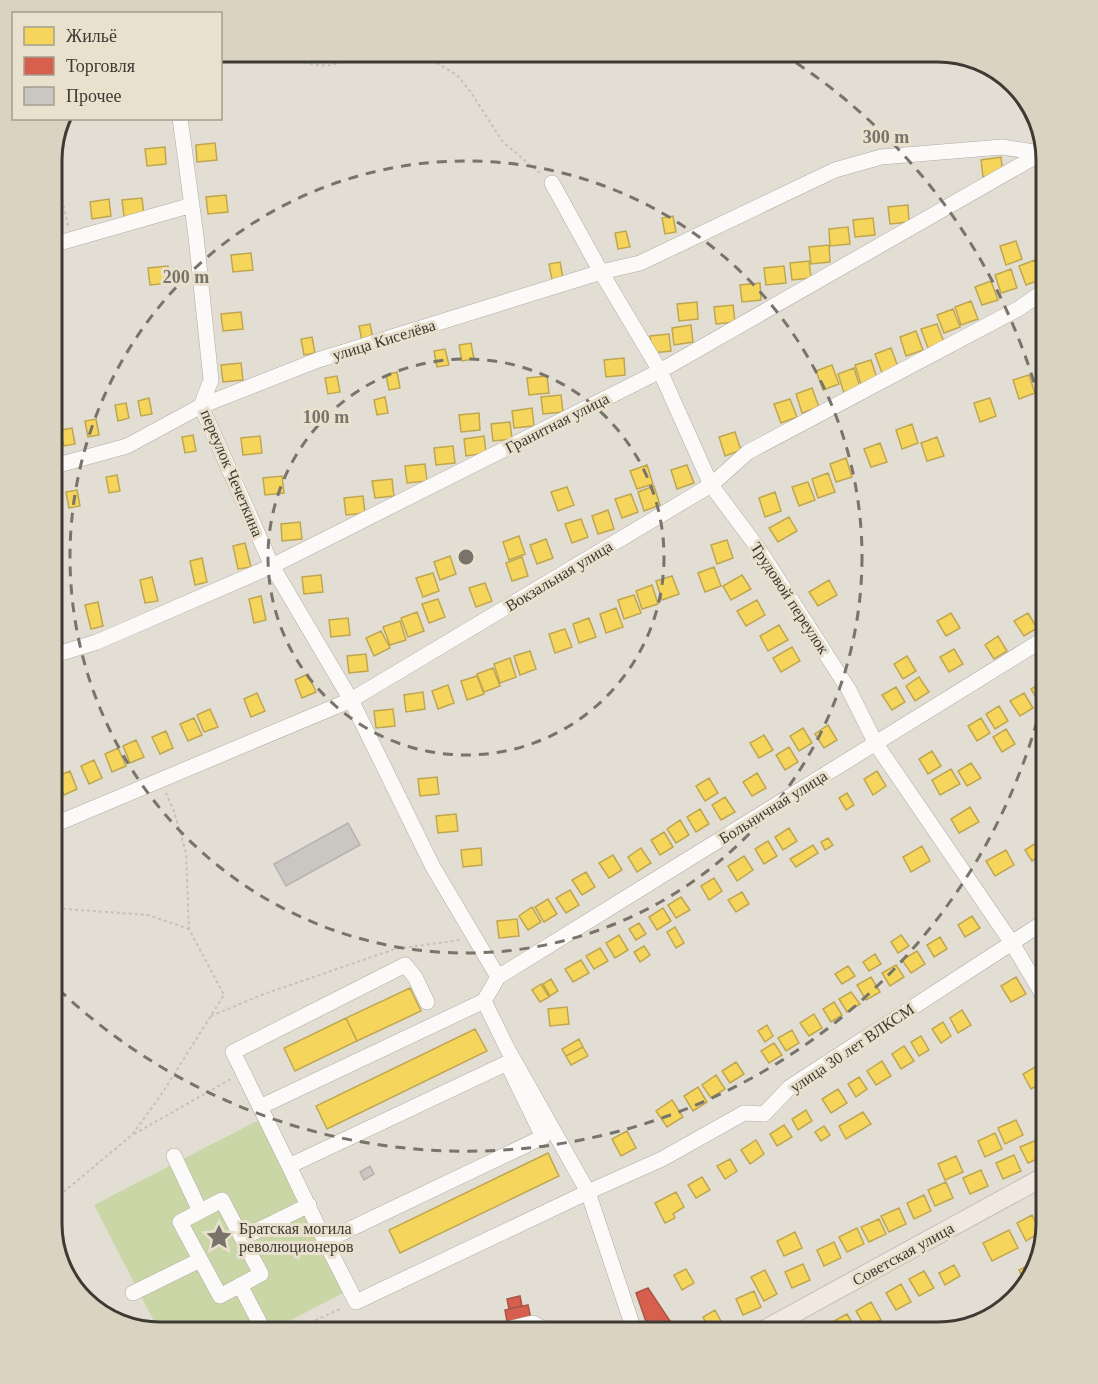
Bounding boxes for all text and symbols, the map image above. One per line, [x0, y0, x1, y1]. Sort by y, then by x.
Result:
legend [12, 12, 222, 120]
text: Жильё [66, 26, 117, 46]
text: Торговля [66, 56, 135, 76]
text: Прочее [66, 86, 122, 106]
text: 300 m [863, 127, 909, 147]
text: 200 m [163, 267, 209, 287]
street label: улица Киселёва [331, 316, 438, 365]
street label: Гранитная улица [502, 390, 612, 457]
street label: переулок Чечеткина [197, 407, 267, 540]
text: 100 m [303, 407, 349, 427]
street label: Вокзальная улица [503, 537, 616, 615]
street label: Трудовой переулок [747, 539, 833, 658]
centre of rings [456, 547, 476, 567]
street label: Больничная улица [716, 767, 831, 848]
street label: улица 30 лет ВЛКСМ [787, 1000, 918, 1097]
street label: Советская улица [849, 1219, 957, 1290]
place label: Братская могила революционеров [239, 1220, 354, 1256]
place icon: Братская могила революционеров [204, 1222, 234, 1252]

